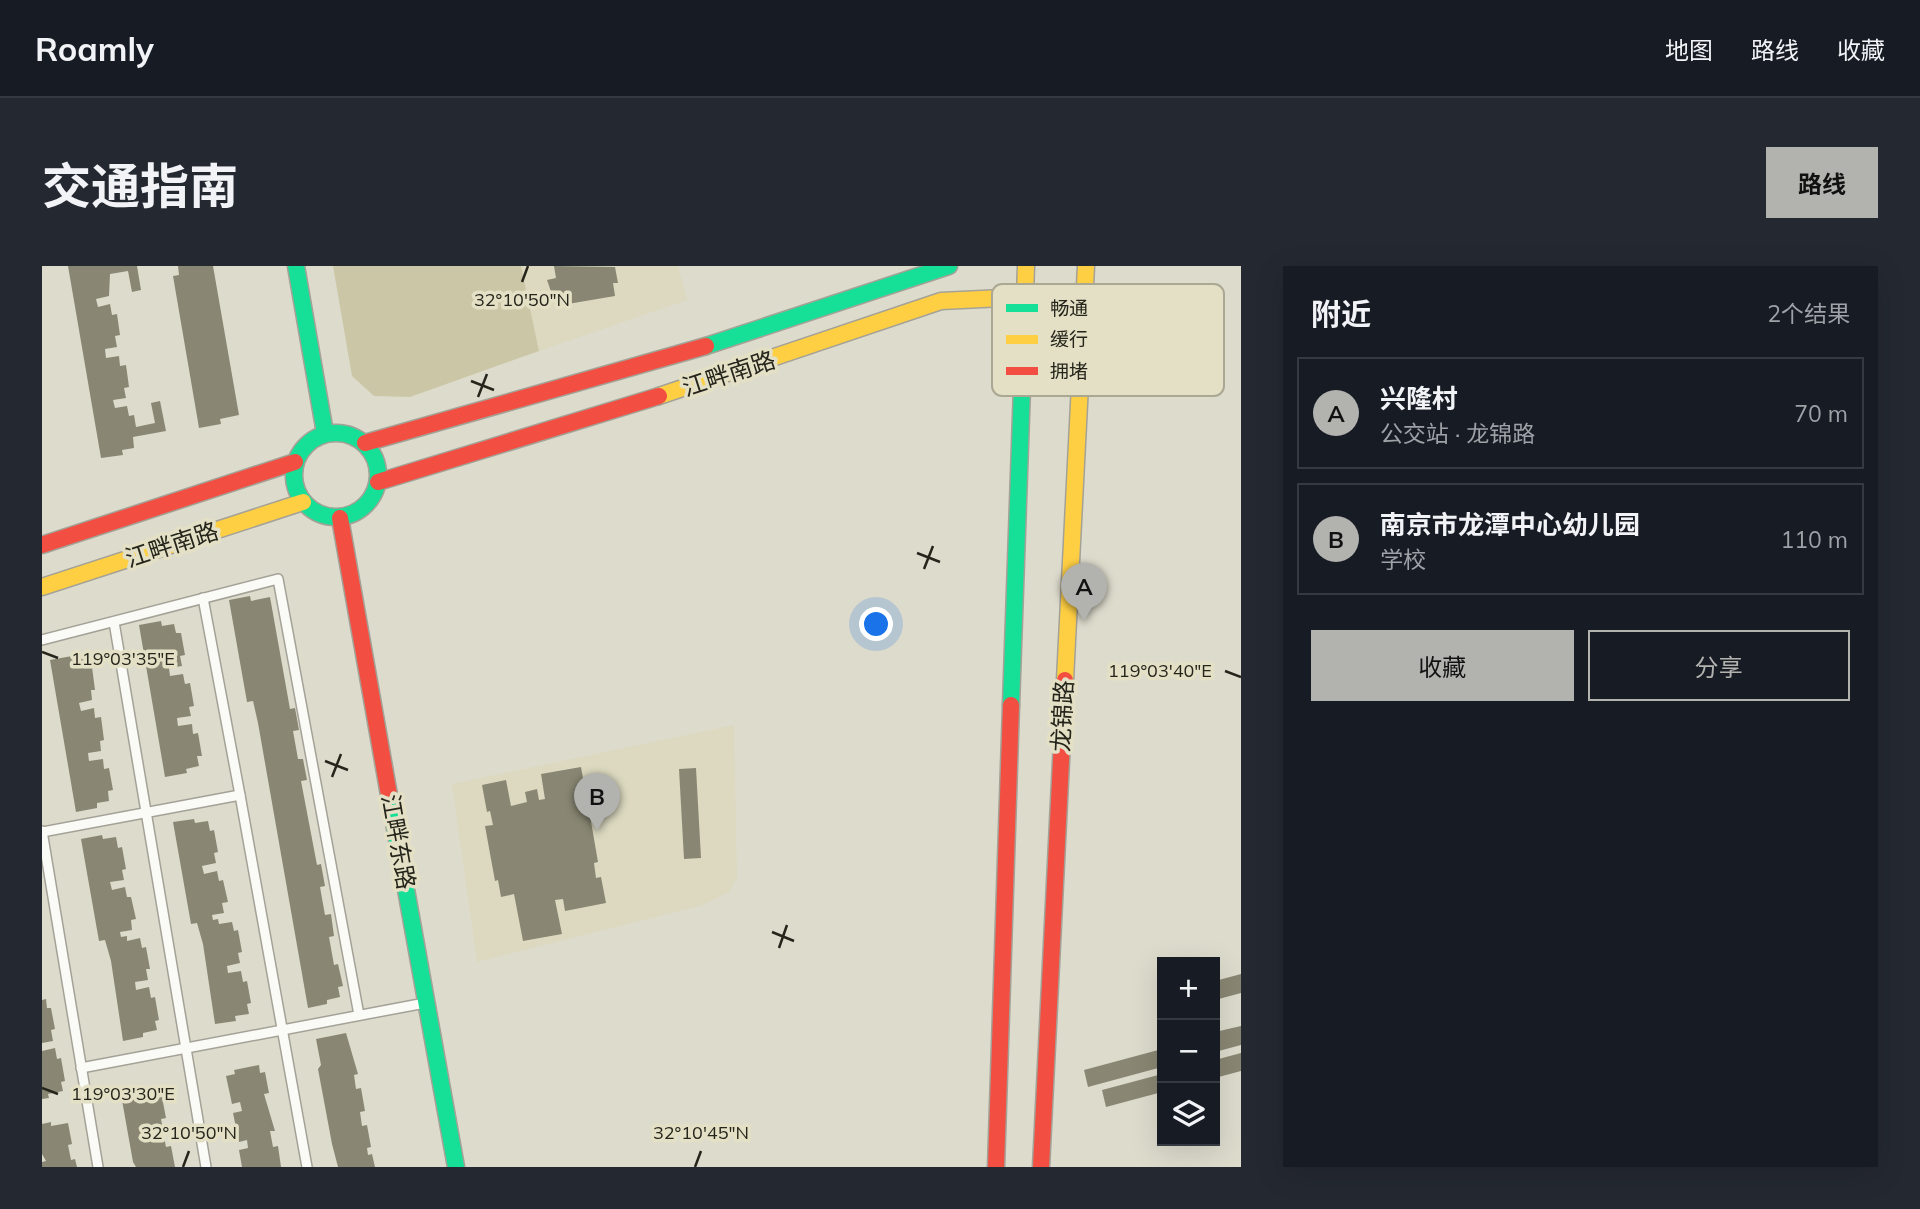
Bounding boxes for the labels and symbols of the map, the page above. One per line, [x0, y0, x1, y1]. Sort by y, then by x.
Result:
legend [992, 284, 1224, 396]
text: 32°10'50"N [474, 288, 570, 311]
text: 畅通 [1050, 296, 1088, 320]
text: 缓行 [1050, 327, 1088, 351]
street label: 江畔南路 [678, 344, 779, 402]
text: 拥堵 [1050, 359, 1088, 383]
street label: 江畔南路 [121, 515, 222, 573]
pin: A [1061, 563, 1107, 621]
your location [859, 607, 893, 641]
text: 119°03'35"E [71, 647, 175, 670]
text: 119°03'40"E [1108, 659, 1212, 682]
street label: 龙锦路 [1045, 679, 1079, 753]
pin: B [574, 773, 620, 831]
street label: 江畔东路 [376, 792, 422, 892]
text: 119°03'30"E [71, 1082, 175, 1105]
text: 32°10'50"N [141, 1121, 237, 1144]
text: 32°10'45"N [653, 1121, 749, 1144]

